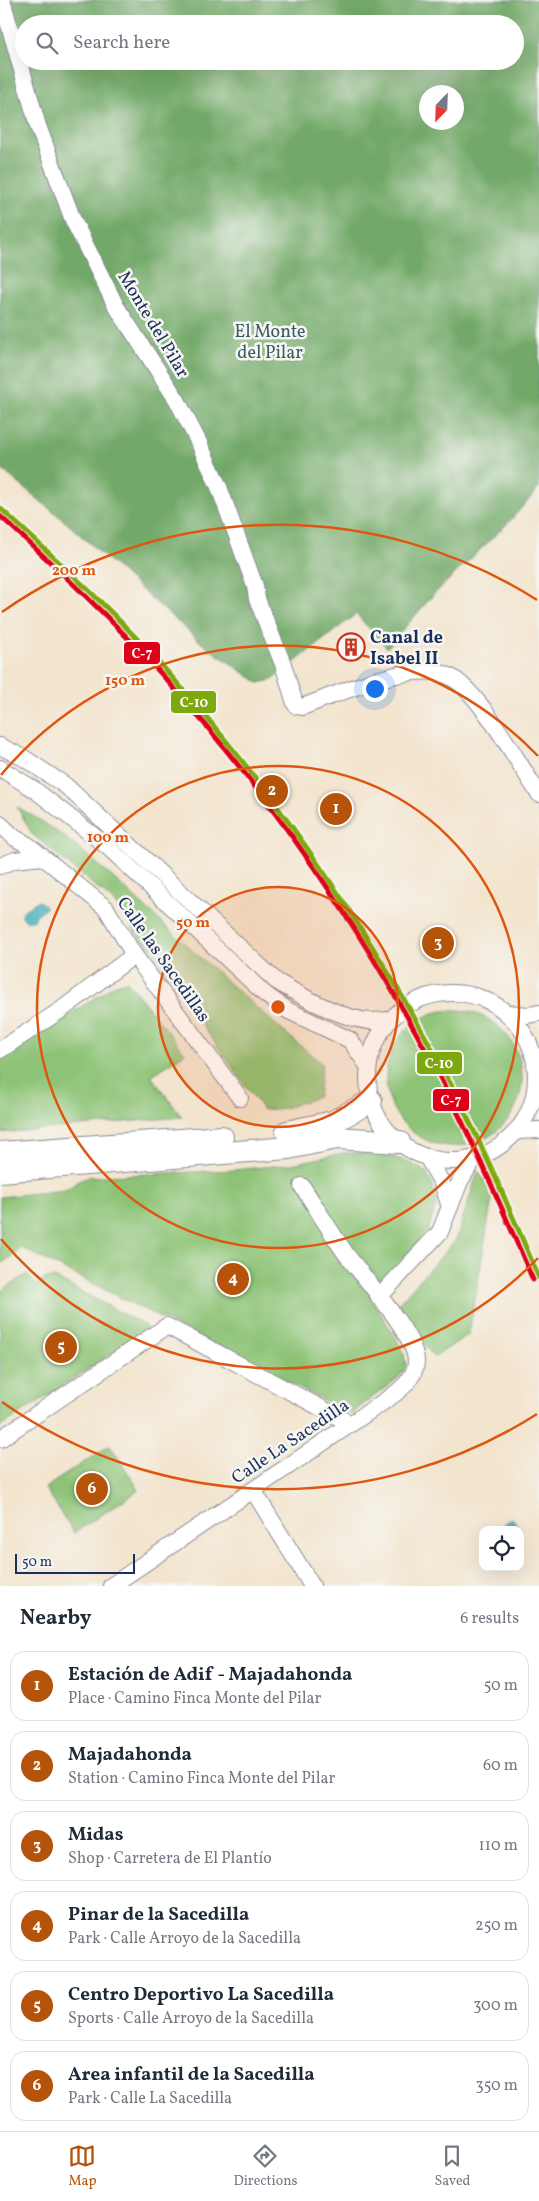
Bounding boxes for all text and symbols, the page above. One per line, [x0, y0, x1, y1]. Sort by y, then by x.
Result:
search box [15, 15, 524, 70]
icon: search [33, 29, 61, 57]
text: Search here [73, 30, 170, 56]
north arrow [419, 85, 464, 130]
street label: Monte del Pilar [111, 267, 195, 383]
park label: El Monte del Pilar [234, 320, 306, 366]
text: 200 m [52, 561, 96, 582]
place label: Canal de Isabel II [370, 626, 443, 672]
building icon: Canal de Isabel II [336, 632, 366, 662]
line badge: C-7 [123, 641, 161, 665]
text: C-7 [132, 645, 153, 664]
text: 150 m [105, 671, 145, 692]
your location [362, 676, 388, 702]
line badge: C-10 [170, 690, 217, 714]
text: C-10 [180, 694, 209, 713]
pin: 2 [256, 772, 288, 810]
pin: 1 [320, 790, 352, 828]
text: 100 m [87, 828, 130, 849]
street label: Calle las Sacedillas [110, 892, 215, 1028]
text: 50 m [176, 913, 210, 934]
pin: 3 [422, 924, 454, 962]
centre of rings [269, 998, 287, 1016]
line badge: C-10 [416, 1051, 463, 1075]
text: C-10 [425, 1055, 454, 1074]
line badge: C-7 [432, 1088, 470, 1112]
text: C-7 [441, 1092, 462, 1111]
pin: 4 [217, 1260, 249, 1298]
pin: 5 [45, 1328, 77, 1366]
street label: Calle La Sacedilla [227, 1394, 355, 1491]
pin: 6 [76, 1470, 108, 1508]
map controls [479, 1526, 524, 1571]
button: locate [479, 1526, 524, 1571]
scale bar [15, 1551, 135, 1574]
text: 50 m [22, 1553, 52, 1572]
text: Nearby [20, 1604, 91, 1633]
text: 6 results [460, 1608, 519, 1630]
text: Estación de Adif - Majadahonda [68, 1662, 352, 1688]
text: 1 [34, 1675, 40, 1697]
text: 50 m [484, 1675, 518, 1697]
text: Place · Camino Finca Monte del Pilar [68, 1688, 321, 1710]
text: Majadahonda [68, 1742, 192, 1768]
text: 2 [33, 1755, 41, 1777]
text: 60 m [483, 1755, 518, 1777]
text: Station · Camino Finca Monte del Pilar [68, 1768, 335, 1790]
text: Midas [68, 1822, 124, 1848]
text: 3 [33, 1835, 41, 1857]
text: 110 m [479, 1835, 518, 1857]
text: Shop · Carretera de El Plantío [68, 1848, 272, 1870]
text: Pinar de la Sacedilla [68, 1902, 249, 1928]
text: 4 [32, 1915, 42, 1937]
text: 250 m [475, 1915, 518, 1937]
text: Park · Calle Arroyo de la Sacedilla [68, 1928, 301, 1950]
text: Centro Deportivo La Sacedilla [68, 1982, 334, 2008]
text: 5 [33, 1995, 41, 2017]
text: 300 m [473, 1995, 518, 2017]
text: Sports · Calle Arroyo de la Sacedilla [68, 2008, 314, 2030]
text: Area infantil de la Sacedilla [68, 2062, 315, 2088]
text: 6 [33, 2075, 41, 2097]
text: 350 m [475, 2075, 518, 2097]
text: Park · Calle La Sacedilla [68, 2088, 232, 2110]
tab: Map [68, 2142, 96, 2191]
tab: Directions [233, 2142, 298, 2191]
tab: Saved [434, 2142, 471, 2191]

